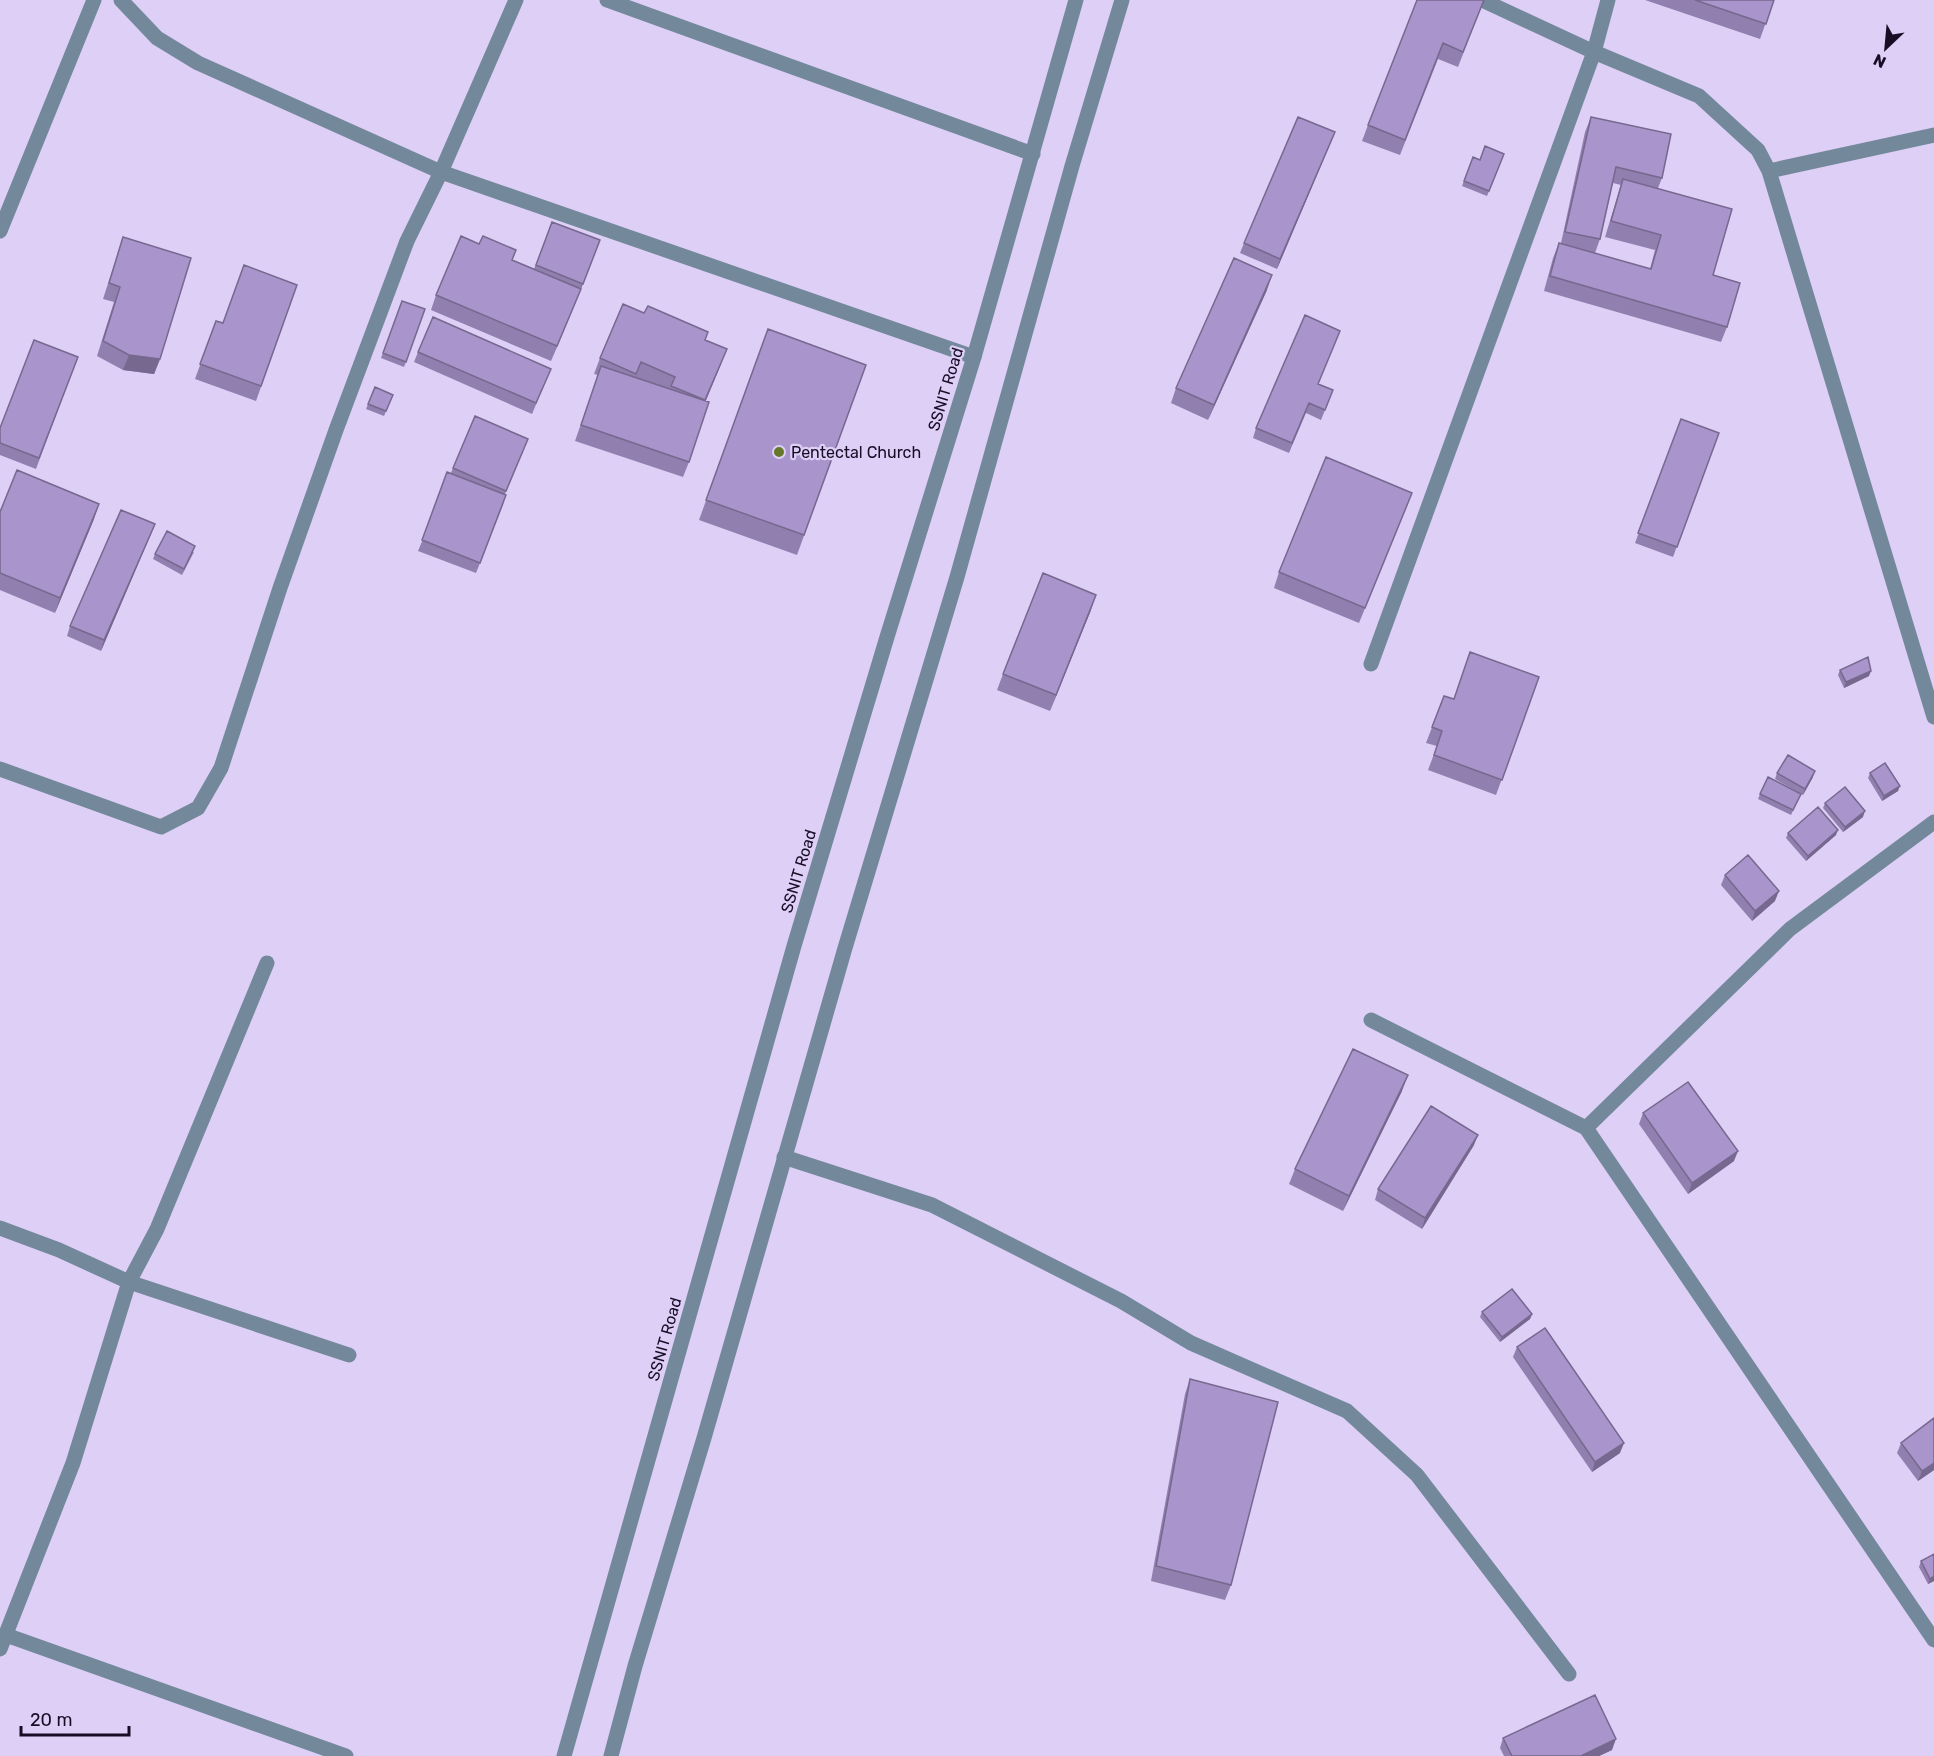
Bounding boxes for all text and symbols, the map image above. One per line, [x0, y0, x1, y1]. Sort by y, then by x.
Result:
north arrow [1856, 18, 1916, 78]
text: N [1870, 50, 1889, 72]
street label: SSNIT Road [924, 345, 967, 433]
place label: Pentectal Church [791, 443, 921, 462]
marker: Pentectal Church [772, 445, 786, 459]
street label: SSNIT Road [777, 827, 820, 915]
street label: SSNIT Road [643, 1295, 685, 1383]
scale bar [21, 1699, 129, 1737]
text: 20 m [30, 1709, 72, 1731]

